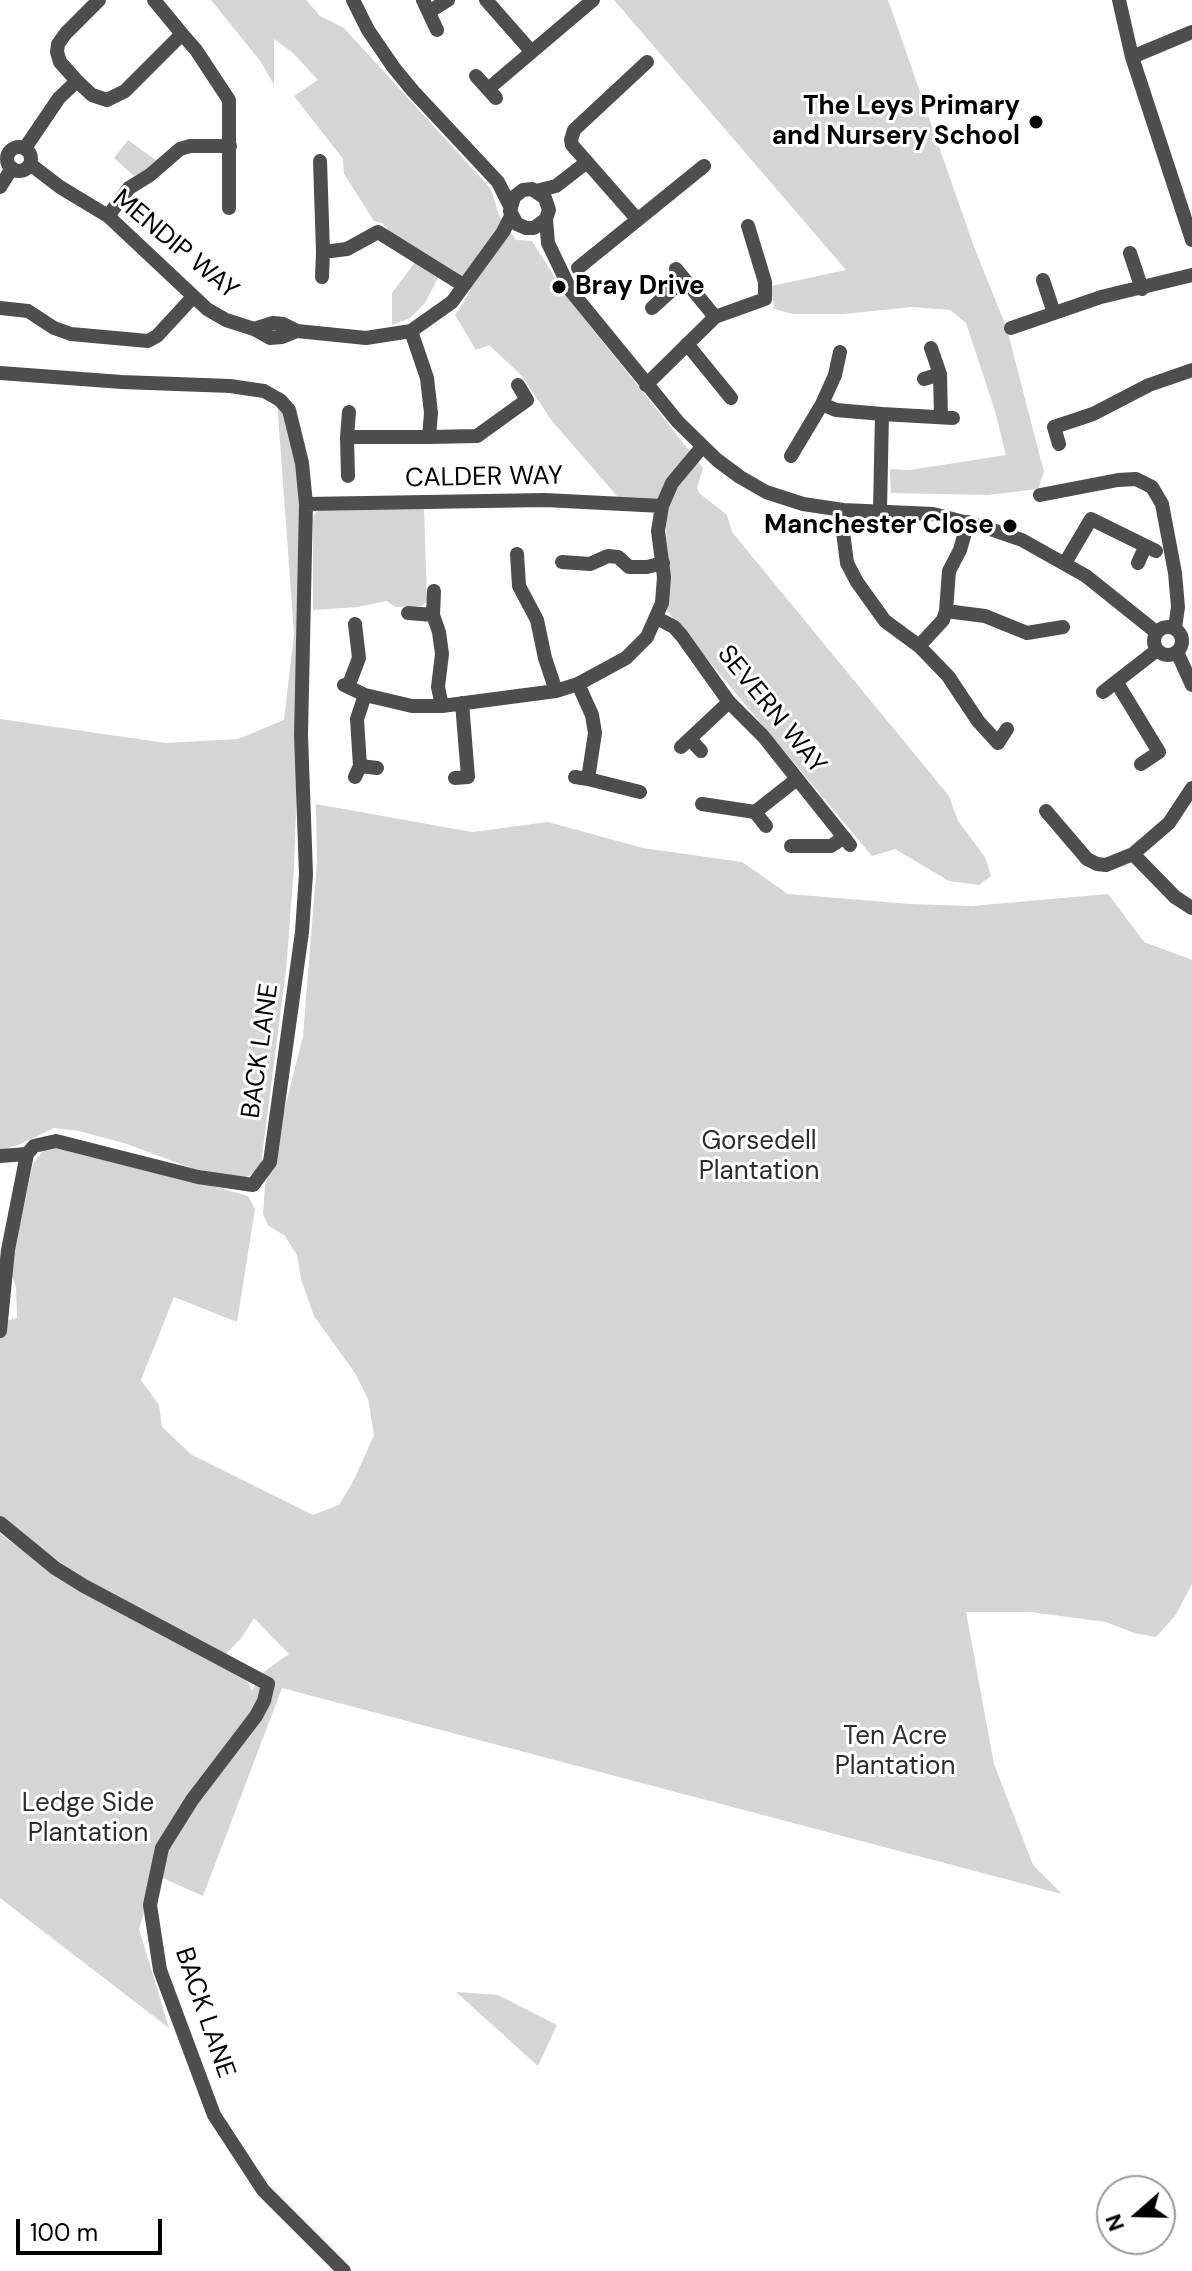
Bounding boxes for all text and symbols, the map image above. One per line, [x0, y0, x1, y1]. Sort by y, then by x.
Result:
place label: The Leys Primary and Nursery School [772, 91, 1020, 152]
marker: The Leys Primary and Nursery School [1027, 113, 1045, 131]
street label: MENDIP WAY [106, 183, 244, 307]
place label: Bray Drive [575, 271, 705, 303]
marker: Bray Drive [550, 278, 568, 296]
street label: CALDER WAY [405, 461, 563, 495]
place label: Manchester Close [764, 510, 994, 542]
marker: Manchester Close [1001, 517, 1019, 535]
street label: SEVERN WAY [710, 640, 832, 780]
street label: BACK LANE [236, 982, 286, 1120]
park label: Gorsedell Plantation [699, 1126, 819, 1188]
park label: Ten Acre Plantation [835, 1721, 955, 1782]
park label: Ledge Side Plantation [22, 1788, 154, 1850]
street label: BACK LANE [167, 1944, 241, 2082]
north arrow [1096, 2175, 1176, 2255]
scale bar [20, 2203, 166, 2253]
text: N [1098, 2210, 1131, 2235]
text: 100 m [30, 2217, 98, 2248]

